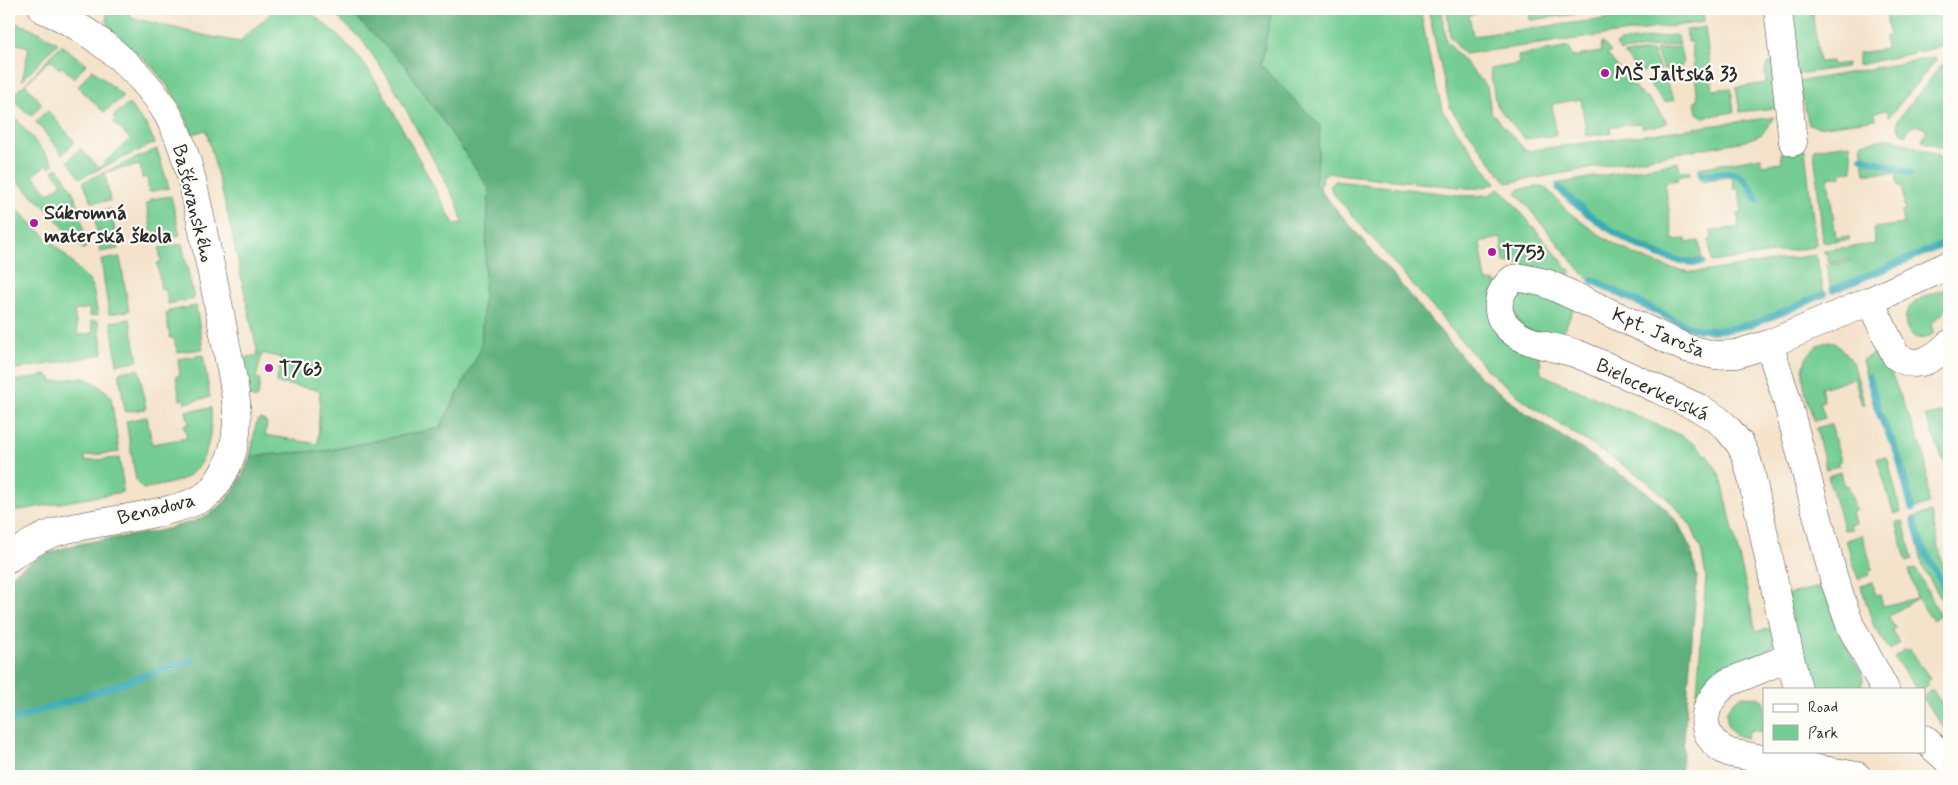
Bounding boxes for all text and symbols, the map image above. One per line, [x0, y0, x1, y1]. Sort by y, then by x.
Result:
place label: MŠ Jaltská 33 [1615, 61, 1738, 88]
marker: MŠ Jaltská 33 [1599, 67, 1611, 79]
street label: Bašťovanského [165, 142, 220, 265]
place label: Súkromná materská škola [44, 200, 172, 250]
marker: Súkromná materská škola [28, 217, 40, 229]
place label: T753 [1502, 240, 1545, 267]
marker: T753 [1486, 246, 1498, 258]
street label: Kpt. Jaroša [1608, 302, 1709, 365]
street label: Bielocerkevská [1591, 352, 1713, 428]
place label: T763 [279, 356, 323, 383]
marker: T763 [263, 362, 275, 374]
street label: Benadova [115, 487, 198, 532]
legend [1763, 688, 1926, 752]
text: Road [1808, 698, 1838, 718]
text: Park [1808, 724, 1838, 744]

